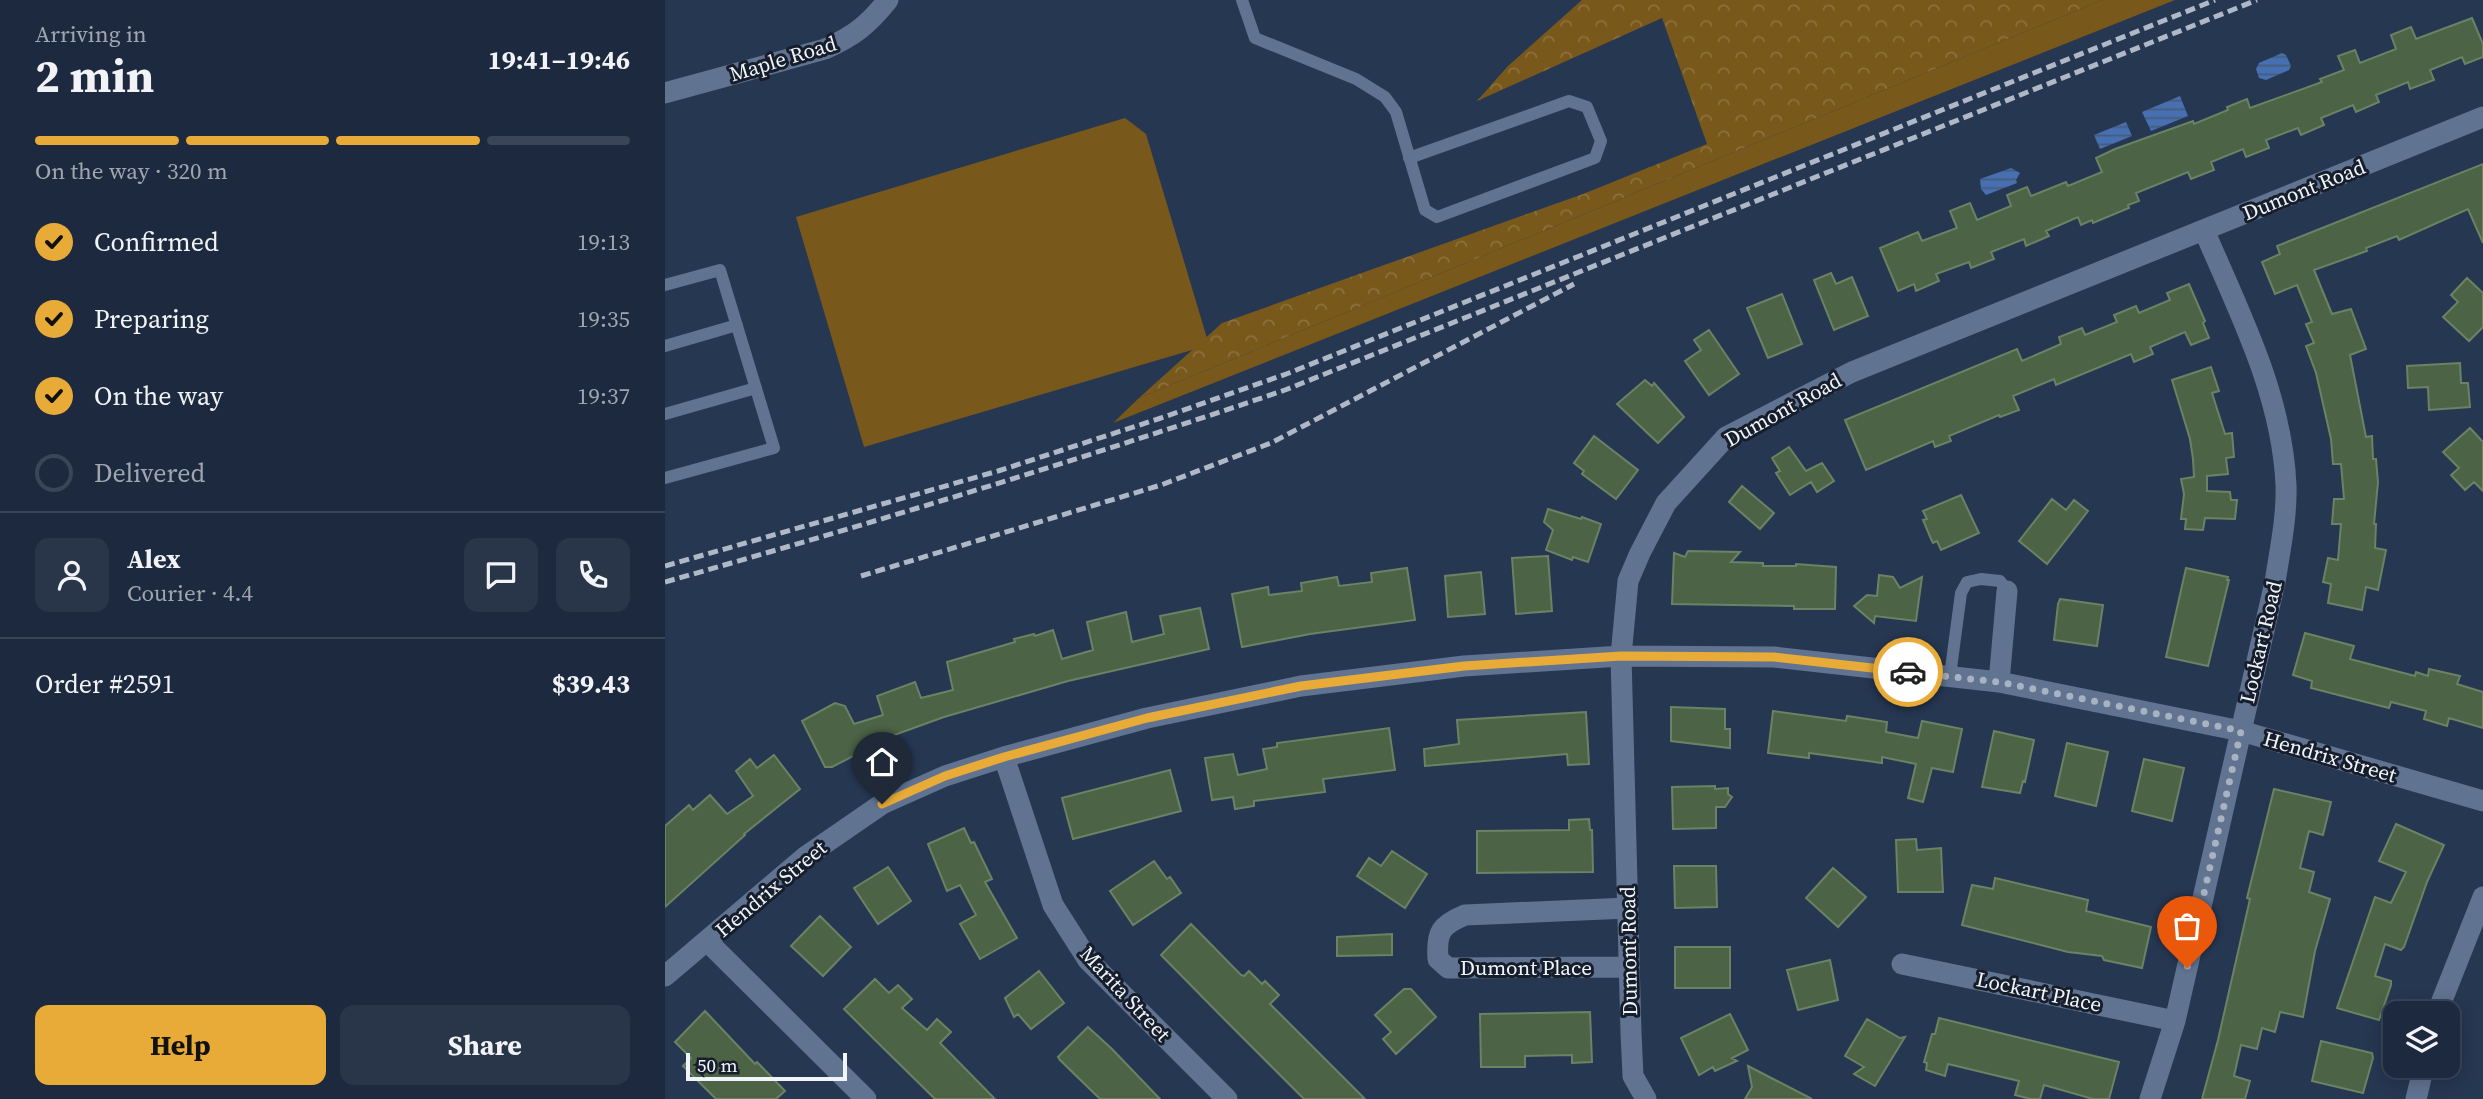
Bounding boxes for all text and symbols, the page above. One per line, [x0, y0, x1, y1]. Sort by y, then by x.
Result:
text: Arriving in [35, 18, 147, 50]
street label: Maple Road [726, 29, 840, 89]
text: 19:41–19:46 [488, 42, 630, 78]
text: 2 min [35, 44, 154, 107]
street label: Dumont Road [2238, 152, 2369, 227]
text: On the way · 320 m [35, 155, 228, 187]
icon: check [35, 223, 73, 261]
text: Confirmed [94, 224, 219, 260]
text: 19:13 [577, 226, 630, 258]
icon: check [35, 300, 73, 338]
text: Preparing [94, 301, 209, 337]
text: 19:35 [577, 303, 630, 335]
street label: Dumont Road [1719, 365, 1847, 454]
icon: check [35, 377, 73, 415]
text: On the way [94, 378, 223, 414]
text: 19:37 [577, 380, 630, 412]
text: Delivered [94, 455, 205, 491]
button: person [35, 538, 109, 612]
button: chat [464, 538, 538, 612]
button: phone [556, 538, 630, 612]
text: Alex [127, 541, 181, 577]
text: Courier · 4.4 [127, 577, 253, 609]
street label: Lockart Road [2232, 578, 2289, 706]
courier [1873, 637, 1943, 707]
icon: car [1889, 653, 1927, 691]
text: Order #2591 [35, 666, 175, 702]
text: $39.43 [552, 666, 630, 702]
street label: Hendrix Street [2260, 724, 2400, 789]
pin [852, 732, 912, 804]
icon: home [863, 743, 901, 781]
street label: Hendrix Street [709, 833, 833, 944]
street label: Dumont Road [1613, 886, 1644, 1016]
pin [2157, 896, 2217, 968]
icon: bag [2168, 907, 2206, 945]
street label: Marita Street [1074, 940, 1177, 1048]
street label: Dumont Place [1460, 953, 1592, 982]
street label: Lockart Place [1974, 964, 2104, 1019]
map controls [2383, 1001, 2460, 1078]
button: layers [2383, 1001, 2460, 1078]
button: Help [35, 1005, 326, 1085]
button: Share [340, 1005, 630, 1085]
scale bar [686, 1050, 847, 1082]
text: 50 m [697, 1052, 738, 1078]

